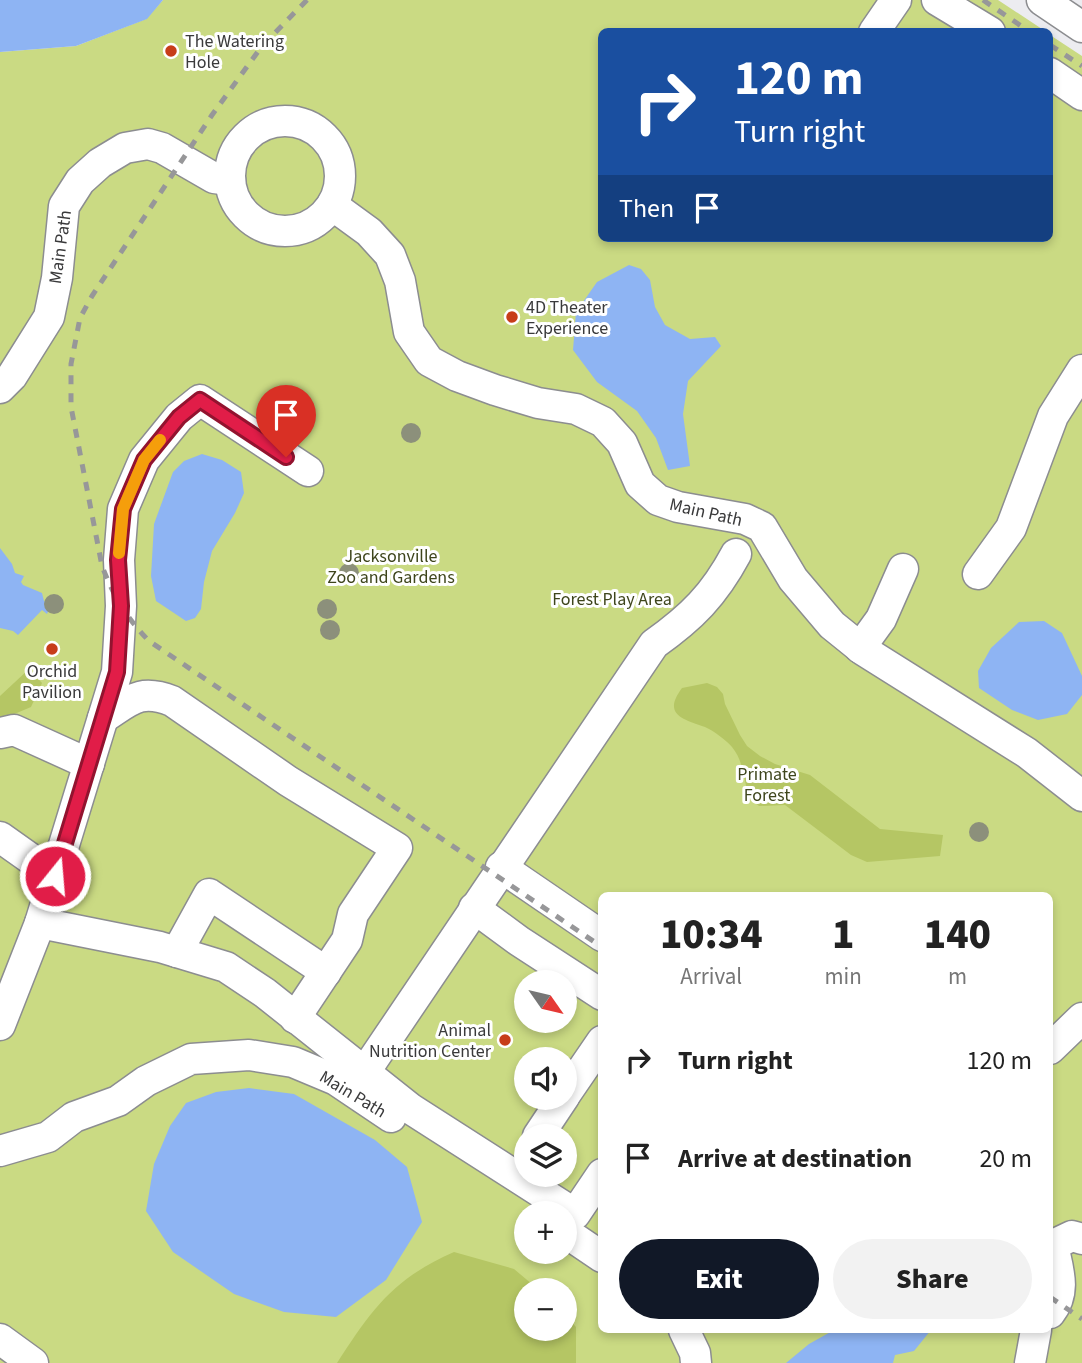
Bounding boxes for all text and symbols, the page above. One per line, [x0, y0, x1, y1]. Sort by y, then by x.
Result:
place label: The Watering Hole [185, 29, 284, 75]
marker: The Watering Hole [163, 43, 179, 59]
text: 120 m [734, 44, 863, 114]
icon: right [619, 56, 710, 147]
text: Turn right [734, 109, 865, 155]
icon: arrive [688, 189, 726, 227]
text: Then [619, 190, 674, 227]
street label: Main Path [43, 209, 78, 286]
place label: 4D Theater Experience [526, 295, 608, 341]
marker: 4D Theater Experience [504, 309, 520, 325]
pin [256, 385, 316, 457]
icon: arrive [267, 396, 305, 434]
street label: Main Path [667, 492, 745, 533]
park label: Jacksonville Zoo and Gardens [327, 544, 455, 590]
park label: Forest Play Area [552, 587, 672, 612]
marker: Orchid Pavilion [44, 641, 60, 657]
place label: Orchid Pavilion [22, 659, 82, 705]
park label: Primate Forest [737, 762, 797, 808]
position arrow [18, 839, 92, 913]
text: 10:34 [660, 905, 763, 965]
text: 1 [832, 905, 854, 965]
text: 140 [924, 905, 991, 965]
text: Arrival [680, 960, 742, 993]
text: min [825, 960, 862, 993]
text: m [948, 960, 967, 993]
north arrow [514, 970, 578, 1032]
map controls [514, 970, 577, 1341]
place label: Animal Nutrition Center [369, 1018, 492, 1064]
marker: Animal Nutrition Center [497, 1032, 513, 1048]
icon: right [619, 1041, 657, 1079]
text: Turn right [678, 1042, 793, 1079]
text: 120 m [966, 1042, 1032, 1079]
button: sound [514, 1047, 577, 1110]
street label: Main Path [315, 1065, 391, 1124]
button: layers [514, 1124, 577, 1187]
icon: arrive [619, 1139, 657, 1177]
text: Arrive at destination [678, 1140, 912, 1177]
text: 20 m [979, 1140, 1032, 1177]
button: + [514, 1201, 577, 1264]
button: Exit [619, 1239, 819, 1319]
button: Share [833, 1239, 1032, 1319]
button: − [514, 1278, 577, 1341]

